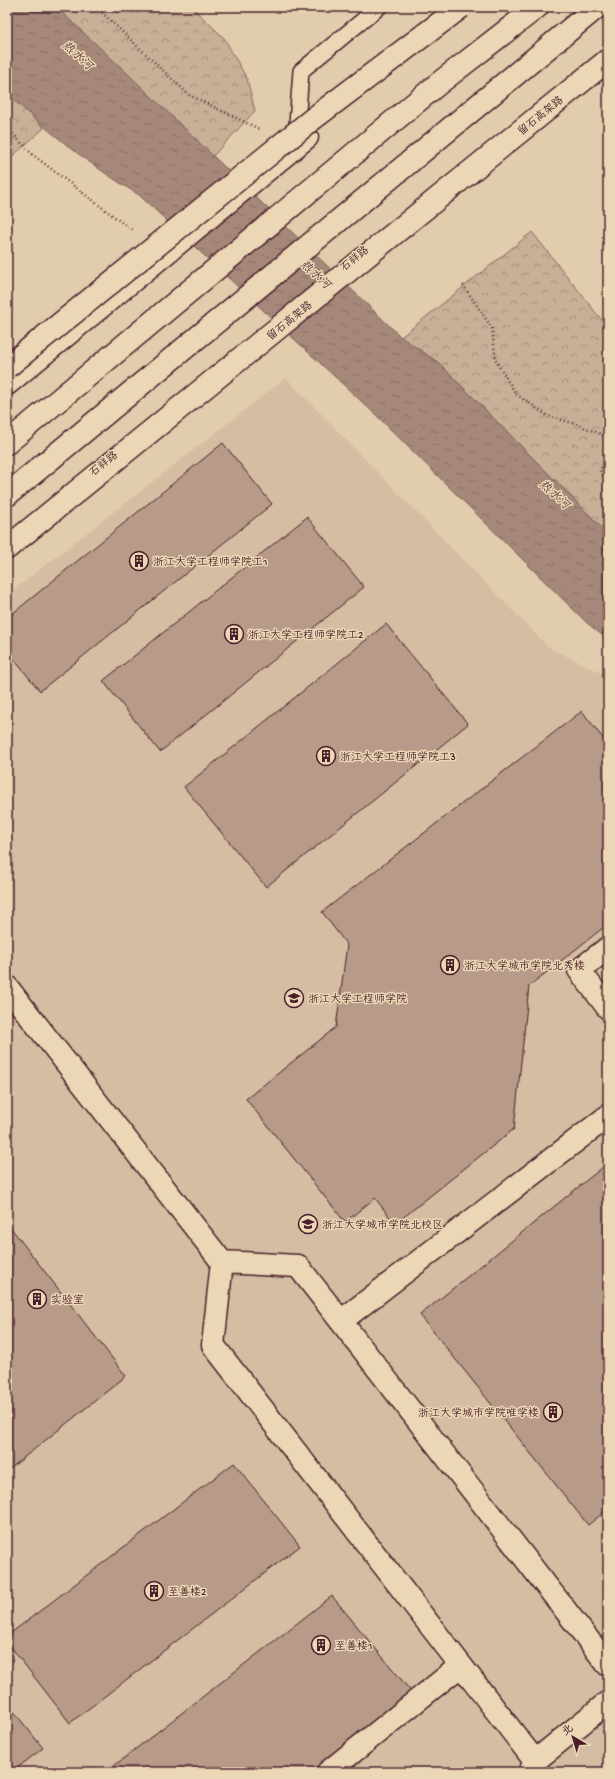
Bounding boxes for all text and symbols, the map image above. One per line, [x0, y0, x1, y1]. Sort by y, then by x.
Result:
water label: 热水河 [59, 38, 97, 75]
street label: 留石高架路 [515, 94, 566, 139]
street label: 石祥路 [338, 244, 372, 275]
water label: 热水河 [297, 257, 335, 294]
street label: 留石高架路 [264, 299, 315, 344]
street label: 石祥路 [87, 449, 121, 480]
water label: 热水河 [536, 477, 574, 514]
building icon: 浙江大学工程师学院工1 [128, 550, 150, 572]
place label: 浙江大学工程师学院工1 [153, 555, 267, 569]
building icon: 浙江大学工程师学院工2 [223, 623, 245, 645]
place label: 浙江大学工程师学院工2 [248, 628, 364, 642]
building icon: 浙江大学工程师学院工3 [315, 745, 337, 767]
place label: 浙江大学工程师学院工3 [340, 750, 456, 764]
building icon: 浙江大学城市学院北秀楼 [439, 954, 461, 976]
place label: 浙江大学城市学院北秀楼 [464, 959, 585, 973]
school or university icon: 浙江大学工程师学院 [283, 987, 305, 1009]
place label: 浙江大学工程师学院 [308, 992, 407, 1006]
school or university icon: 浙江大学城市学院北校区 [297, 1213, 319, 1235]
place label: 浙江大学城市学院北校区 [322, 1218, 443, 1232]
building icon: 实验室 [26, 1288, 48, 1310]
place label: 实验室 [51, 1294, 84, 1307]
building icon: 浙江大学城市学院唯学楼 [542, 1401, 564, 1423]
place label: 浙江大学城市学院唯学楼 [418, 1406, 539, 1420]
building icon: 至善楼2 [143, 1580, 165, 1602]
place label: 至善楼2 [168, 1586, 207, 1599]
building icon: 至善楼1 [310, 1634, 332, 1656]
place label: 至善楼1 [335, 1640, 372, 1653]
north arrow [553, 1717, 593, 1757]
text: 北 [560, 1723, 576, 1739]

